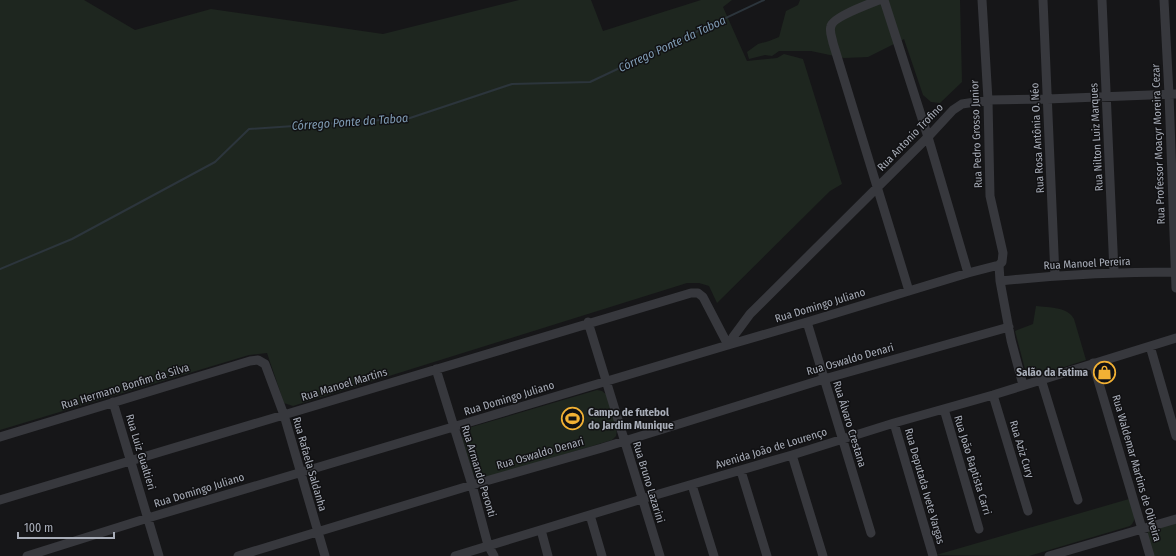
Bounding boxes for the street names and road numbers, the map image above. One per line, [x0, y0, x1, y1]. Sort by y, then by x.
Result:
street label: Rua Professor Moacyr Moreira Cezar [1149, 63, 1168, 225]
street label: Rua Pedro Grosso Junior [968, 79, 985, 188]
street label: Rua Rosa Antônia O. Néo [1028, 82, 1047, 194]
street label: Rua Nilton Luiz Marques [1087, 82, 1106, 191]
street label: Rua Antonio Trofino [875, 101, 946, 174]
street label: Rua Manoel Pereira [1043, 255, 1131, 272]
street label: Rua Domingo Juliano [773, 286, 867, 325]
street label: Rua Oswaldo Denari [805, 341, 896, 378]
street label: Rua Hermano Bonfim da Silva [60, 361, 191, 412]
street label: Rua Manoel Martins [300, 365, 389, 404]
street label: Rua Domingo Juliano [462, 379, 556, 418]
street label: Rua Álvaro Crestana [830, 379, 870, 469]
street label: Rua Waldemar Martins de Oliveira [1109, 393, 1164, 543]
street label: Rua Luiz Gualtieri [123, 413, 158, 492]
street label: Rua João Baptista Carri [951, 414, 994, 517]
street label: Rua Rafaela Saldanha [290, 415, 329, 513]
street label: Rua Aziz Cury [1007, 419, 1036, 480]
street label: Rua Armando Peronti [458, 424, 499, 519]
street label: Avenida João de Lourenço [714, 425, 829, 472]
street label: Rua Deputada Ivete Vargas [902, 427, 947, 546]
street label: Rua Oswaldo Denari [495, 435, 586, 472]
street label: Rua Bruno Lazarini [630, 440, 667, 525]
street label: Rua Domingo Juliano [152, 471, 246, 510]

